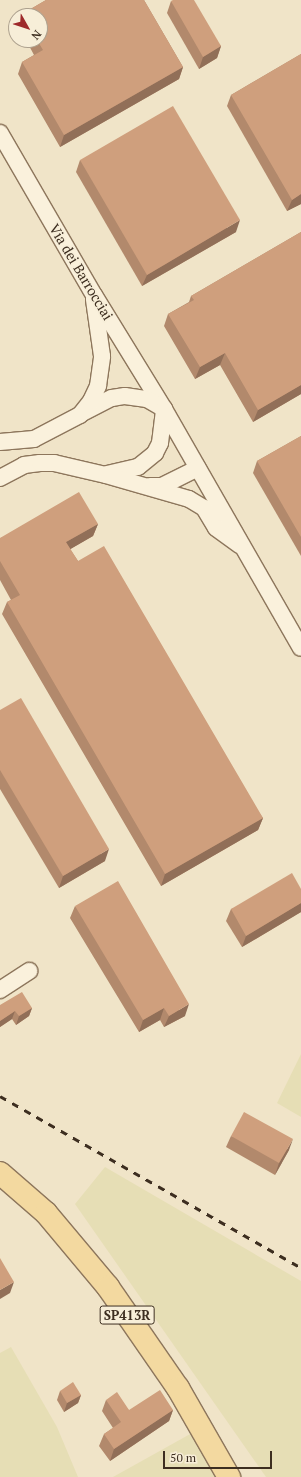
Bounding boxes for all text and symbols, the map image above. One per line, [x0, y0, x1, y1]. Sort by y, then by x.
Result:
north arrow [8, 8, 48, 48]
text: N [28, 27, 45, 43]
street label: Via dei Barrocciai [46, 221, 116, 323]
road number: SP413R [99, 1304, 155, 1326]
scale bar [165, 1443, 274, 1469]
text: 50 m [170, 1450, 196, 1465]

